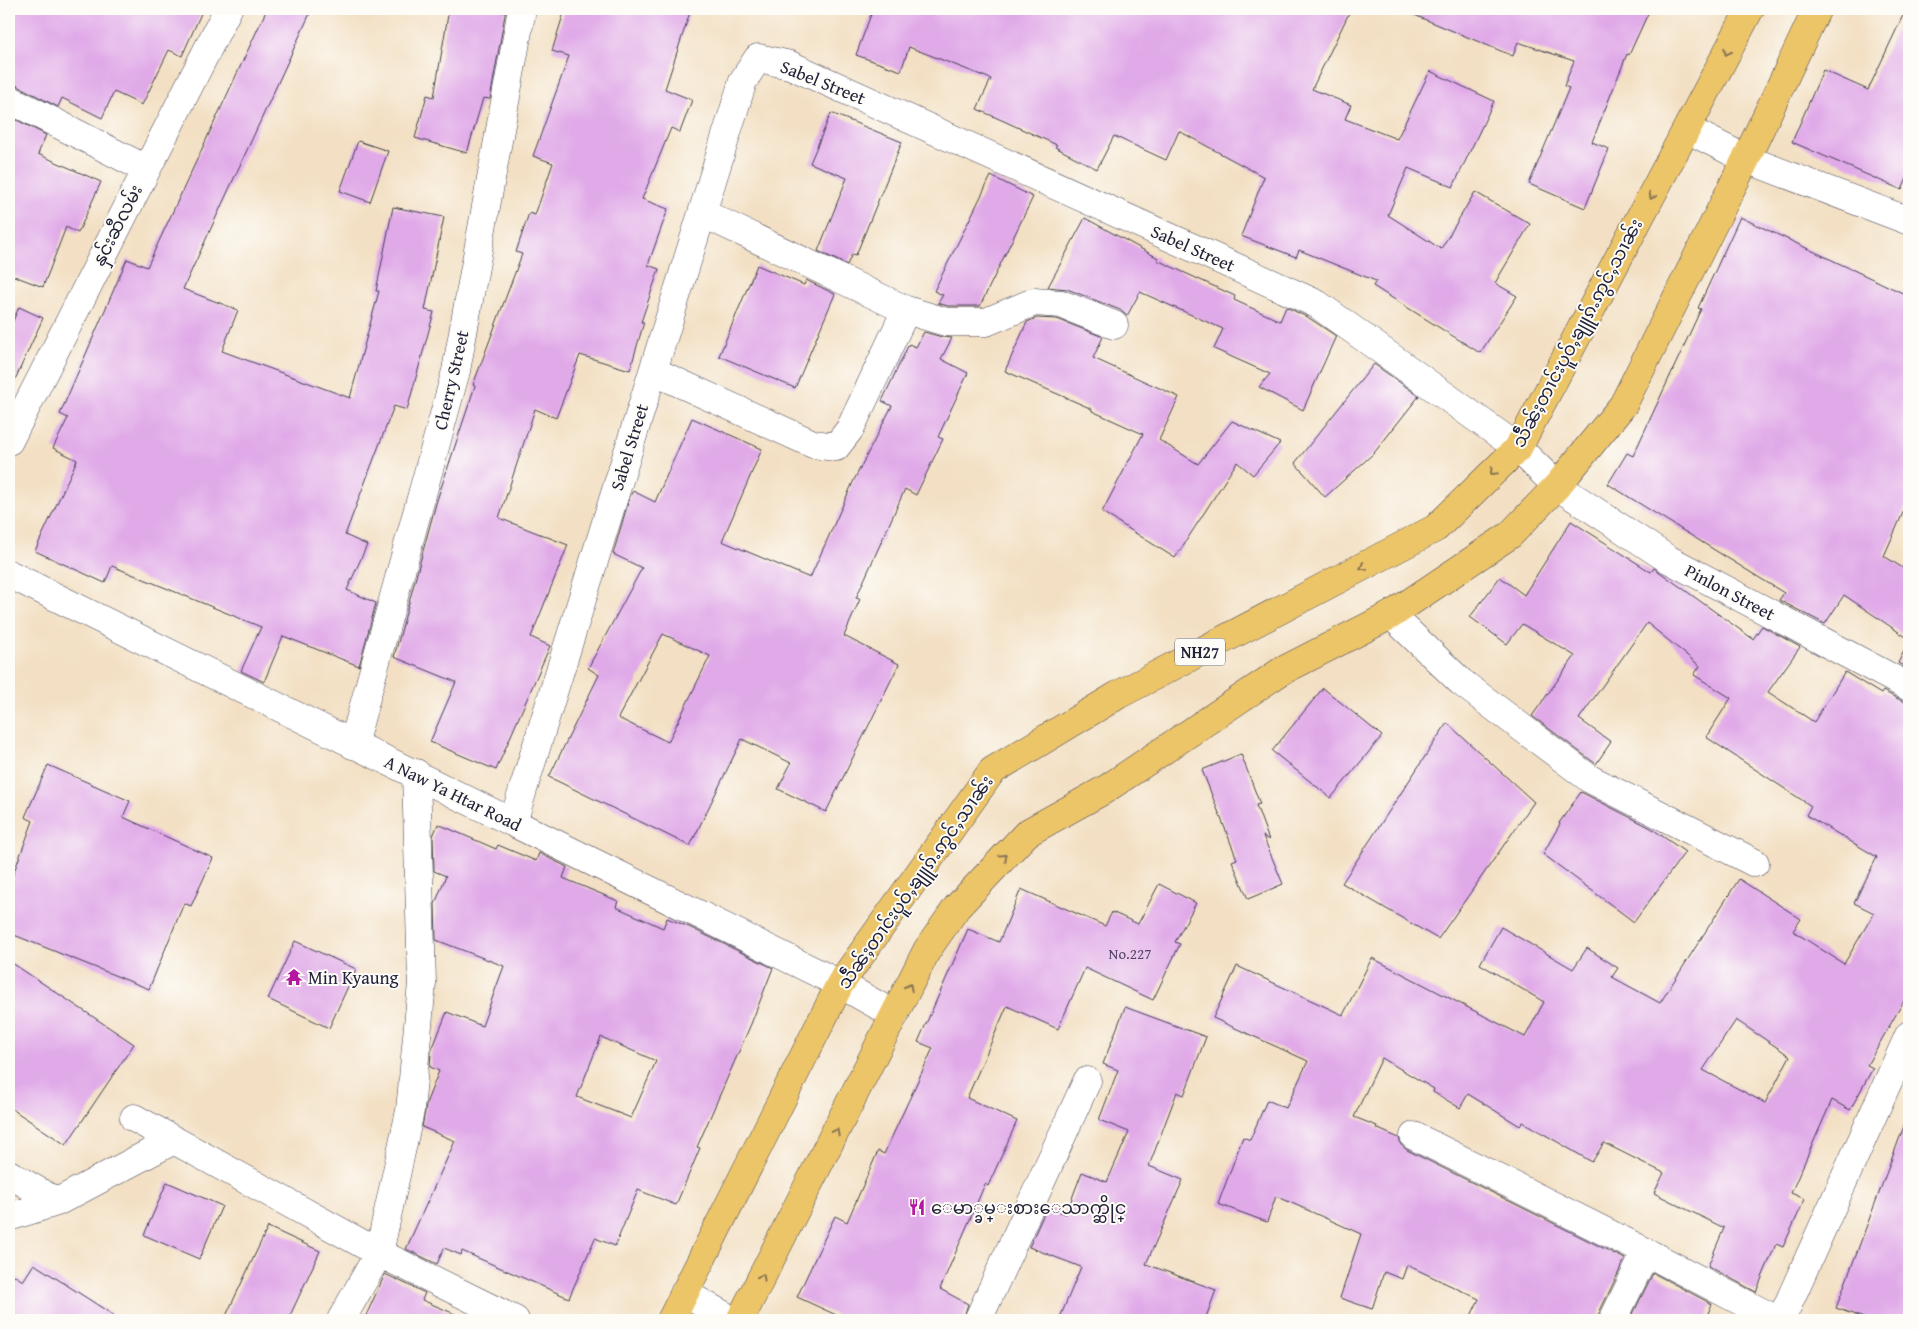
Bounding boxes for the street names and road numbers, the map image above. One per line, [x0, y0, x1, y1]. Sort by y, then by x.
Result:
street label: Sabel Street [776, 53, 870, 112]
street label: နှင်းဆီလမ်း [85, 180, 151, 271]
street label: သဵႅၼ်ႈတၢင်းပူဝ်ႇၶျူၵ်ႉဢွင်ႇသၢၼ်း [1505, 214, 1651, 453]
street label: Sabel Street [1147, 217, 1240, 279]
street label: Cherry Street [426, 327, 476, 433]
street label: Sabel Street [603, 400, 655, 494]
street label: Pinlon Street [1680, 557, 1780, 627]
road number: NH27 [1175, 638, 1225, 666]
street label: A Naw Ya Htar Road [380, 748, 527, 838]
street label: သဵႅၼ်ႈတၢင်းပူဝ်ႇၶျူၵ်ႉဢွင်ႇသၢၼ်း [831, 769, 1001, 996]

